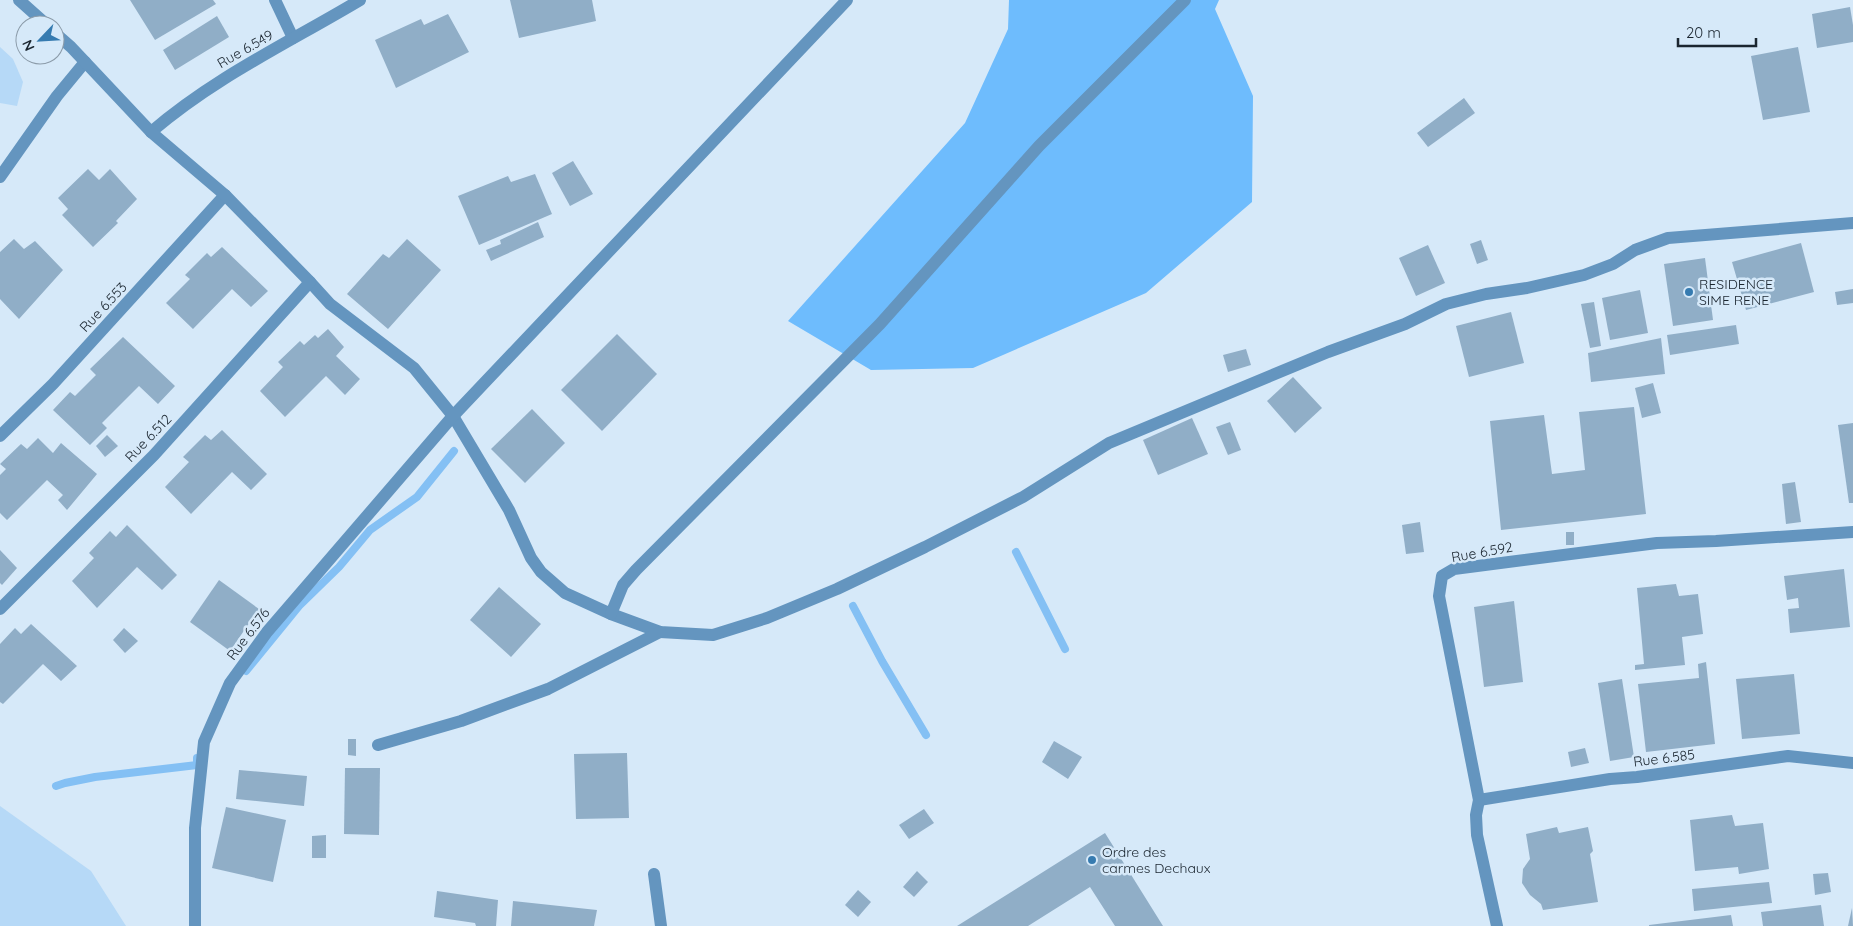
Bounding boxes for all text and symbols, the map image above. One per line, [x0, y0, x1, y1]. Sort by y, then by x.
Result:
north arrow [15, 15, 65, 65]
scale bar [1678, 15, 1756, 47]
text: 20 m [1686, 23, 1721, 42]
street label: Rue 6.549 [214, 26, 276, 72]
text: N [18, 37, 39, 54]
place label: RESIDENCE SIME RENE [1699, 275, 1773, 309]
street label: Rue 6.553 [75, 278, 131, 336]
marker: RESIDENCE SIME RENE [1683, 286, 1695, 298]
street label: Rue 6.512 [121, 410, 175, 466]
street label: Rue 6.592 [1450, 538, 1514, 566]
street label: Rue 6.576 [222, 604, 274, 664]
street label: Rue 6.585 [1632, 745, 1696, 771]
place label: Ordre des carmes Dechaux [1102, 843, 1211, 877]
marker: Ordre des carmes Dechaux [1086, 854, 1098, 866]

